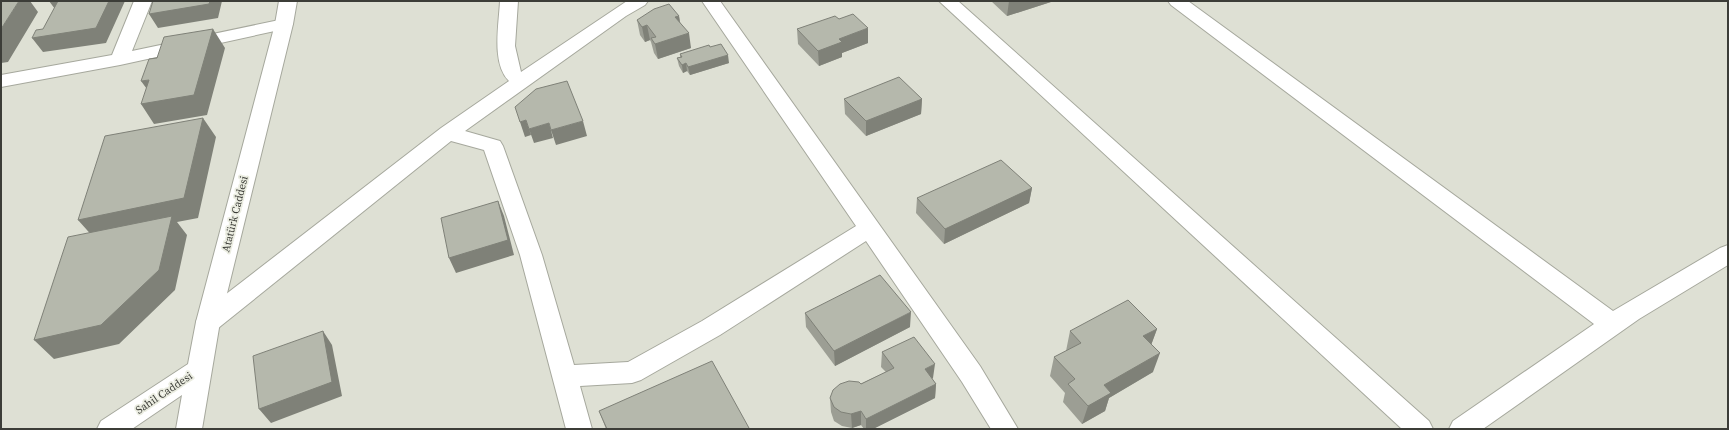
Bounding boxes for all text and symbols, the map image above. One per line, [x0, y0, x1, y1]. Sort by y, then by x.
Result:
street label: Atatürk Caddesi [218, 174, 252, 254]
street label: Sahil Caddesi [133, 368, 195, 418]

